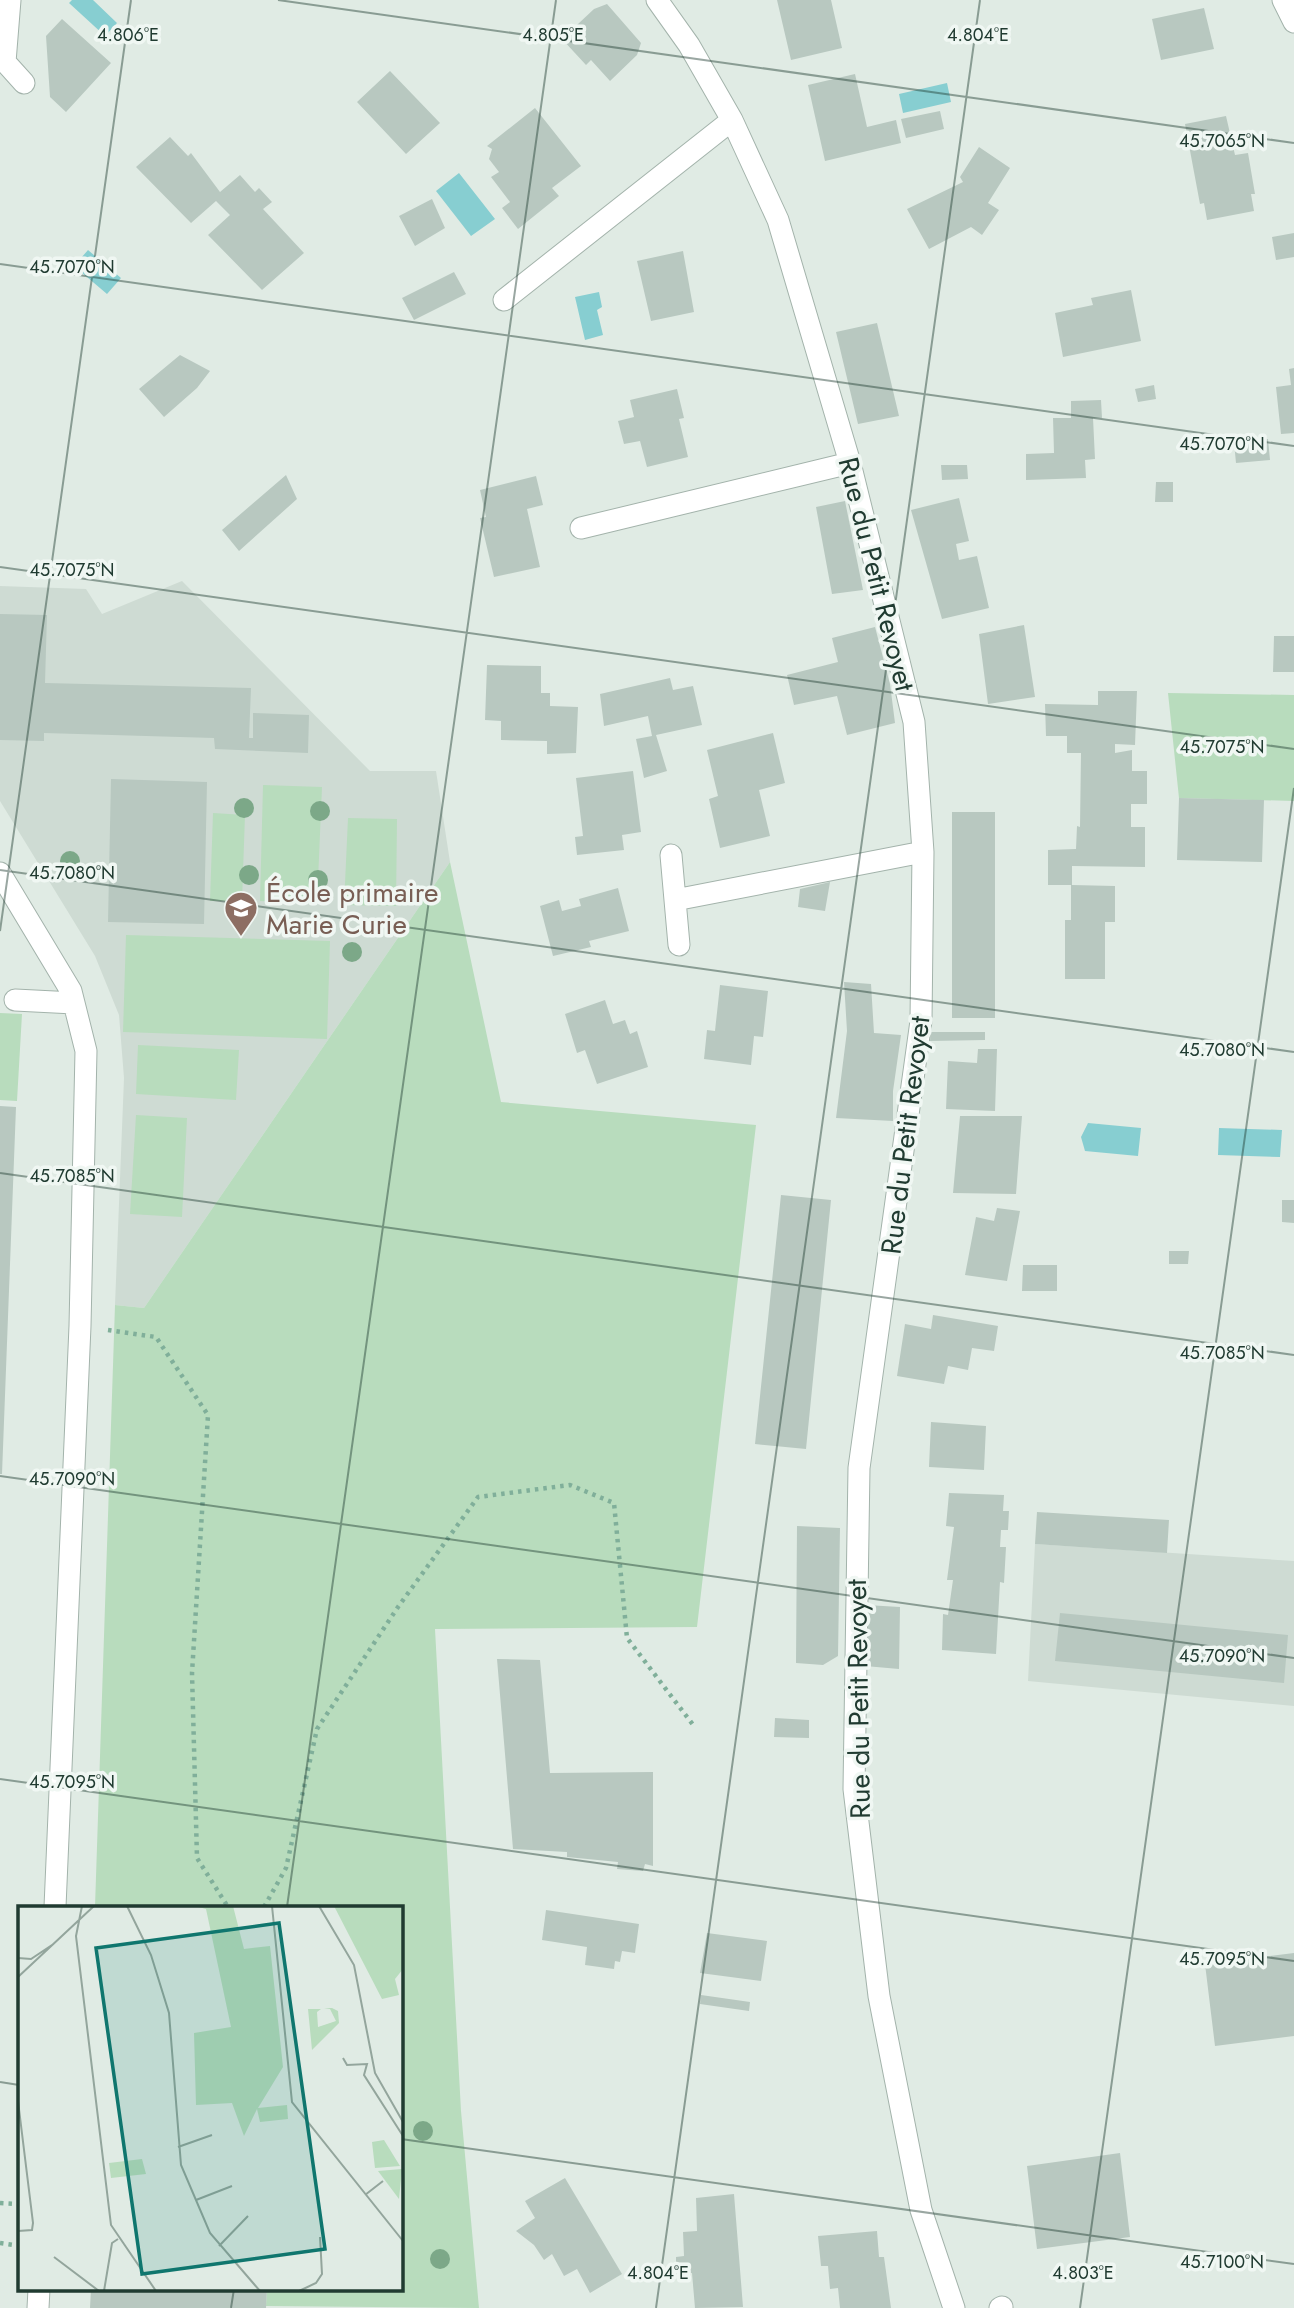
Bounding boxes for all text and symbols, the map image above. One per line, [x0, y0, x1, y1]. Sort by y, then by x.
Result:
text: 4.806°E [97, 22, 159, 48]
text: 4.805°E [522, 22, 584, 48]
text: 4.804°E [947, 22, 1009, 48]
text: 45.7065°N [1179, 128, 1265, 154]
text: 45.7070°N [29, 254, 115, 280]
text: 45.7070°N [1179, 431, 1265, 457]
street label: Rue du Petit Revoyet [828, 453, 925, 696]
text: 45.7075°N [30, 557, 114, 583]
text: 45.7075°N [1180, 734, 1264, 760]
text: 45.7080°N [29, 860, 115, 886]
place label: École primaire Marie Curie [266, 872, 438, 945]
school or university icon: École primaire Marie Curie [222, 889, 260, 938]
street label: Rue du Petit Revoyet [871, 1013, 940, 1257]
text: 45.7080°N [1179, 1037, 1265, 1063]
text: 45.7085°N [29, 1163, 115, 1189]
text: 45.7085°N [1179, 1340, 1265, 1366]
text: 45.7090°N [29, 1466, 115, 1492]
street label: Rue du Petit Revoyet [836, 1578, 881, 1819]
text: 45.7090°N [1179, 1643, 1265, 1669]
text: 45.7095°N [29, 1769, 115, 1795]
inset map [18, 1906, 402, 2290]
text: 45.7095°N [1179, 1946, 1265, 1972]
text: 45.7100°N [1180, 2249, 1264, 2275]
text: 4.804°E [627, 2260, 689, 2286]
text: 4.803°E [1052, 2260, 1114, 2286]

